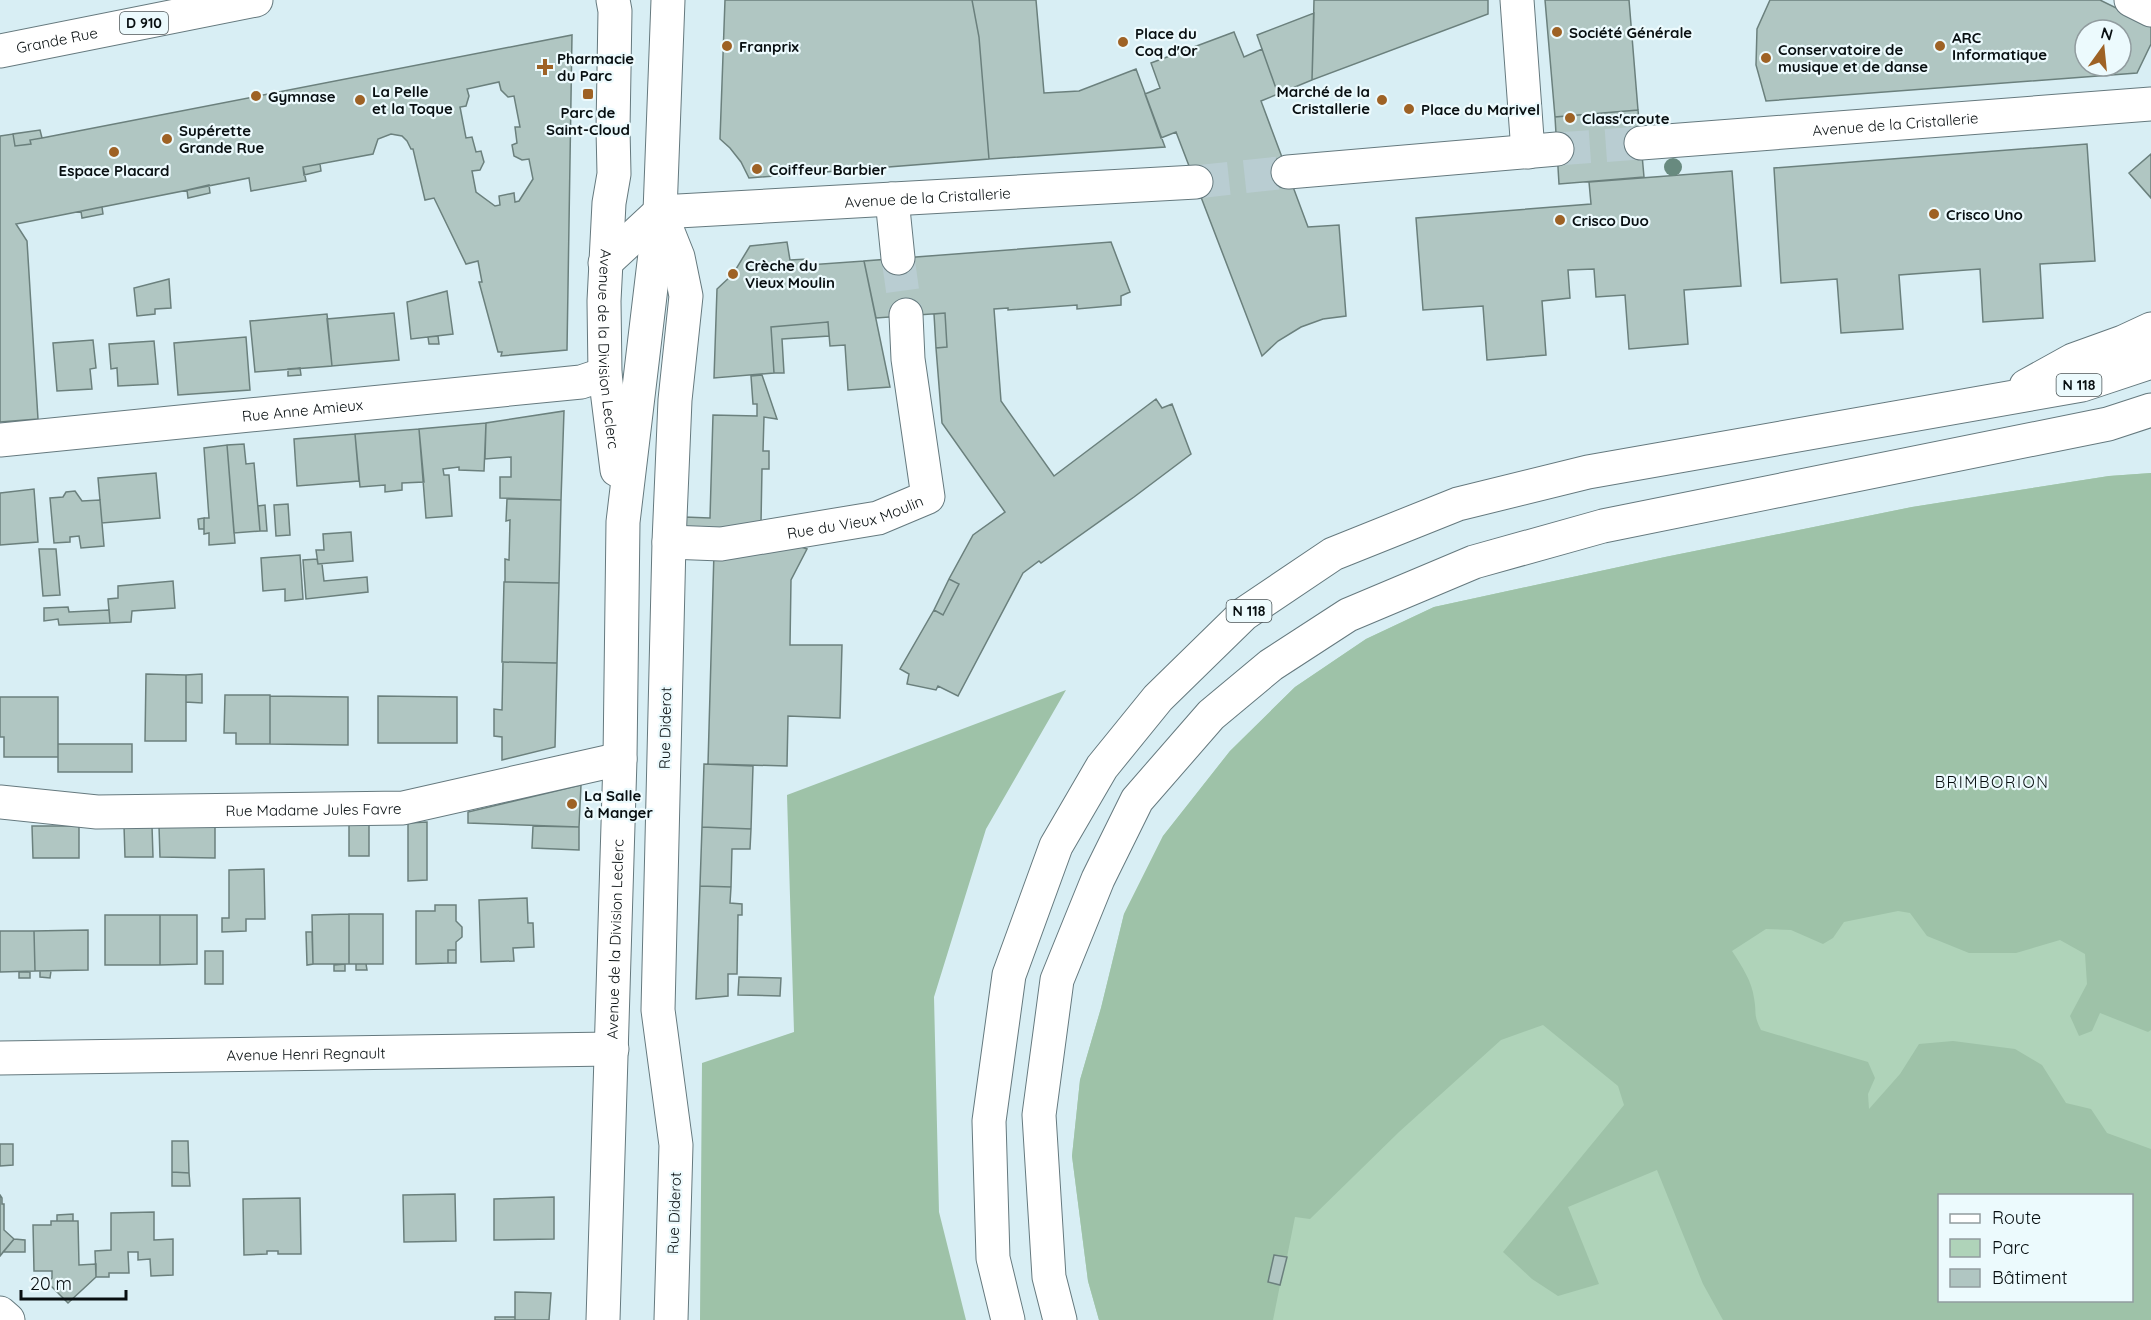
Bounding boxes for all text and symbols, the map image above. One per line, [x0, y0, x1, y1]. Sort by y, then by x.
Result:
road number: D 910 [120, 12, 168, 34]
north arrow [2073, 18, 2133, 78]
street label: Grande Rue [15, 22, 99, 57]
text: N [2099, 22, 2115, 45]
place label: Société Générale [1569, 23, 1692, 42]
place label: Place du Coq d'Or [1135, 24, 1198, 60]
marker: Société Générale [1550, 25, 1564, 39]
place label: ARC Informatique [1952, 28, 2047, 64]
marker: Place du Coq d'Or [1116, 35, 1130, 49]
place label: Franprix [739, 37, 799, 56]
marker: Franprix [720, 39, 734, 53]
marker: ARC Informatique [1933, 39, 1947, 53]
place label: Conservatoire de musique et de danse [1778, 40, 1928, 76]
place label: Pharmacie du Parc [557, 49, 634, 85]
marker: Conservatoire de musique et de danse [1759, 51, 1773, 65]
marker: Pharmacie du Parc [538, 60, 552, 74]
place label: La Pelle et la Toque [372, 82, 453, 118]
place label: Marché de la Cristallerie [1277, 82, 1370, 118]
place label: Gymnase [268, 87, 336, 106]
marker: Parc de Saint-Cloud [581, 87, 595, 101]
marker: Gymnase [249, 89, 263, 103]
marker: La Pelle et la Toque [353, 93, 367, 107]
marker: Marché de la Cristallerie [1375, 93, 1389, 107]
place label: Place du Marivel [1421, 100, 1540, 119]
marker: Place du Marivel [1402, 102, 1416, 116]
place label: Parc de Saint-Cloud [546, 103, 630, 139]
street label: Avenue de la Cristallerie [1811, 108, 1979, 139]
place label: Class'croute [1582, 109, 1670, 128]
marker: Class'croute [1563, 111, 1577, 125]
place label: Supérette Grande Rue [179, 121, 265, 157]
marker: Supérette Grande Rue [160, 132, 174, 146]
marker: Espace Placard [107, 145, 121, 159]
place label: Coiffeur Barbier [769, 160, 887, 179]
place label: Espace Placard [59, 161, 169, 180]
marker: Coiffeur Barbier [750, 162, 764, 176]
street label: Avenue de la Cristallerie [844, 183, 1011, 211]
place label: Crisco Uno [1946, 205, 2023, 224]
marker: Crisco Uno [1927, 207, 1941, 221]
place label: Crisco Duo [1572, 211, 1649, 230]
marker: Crisco Duo [1553, 213, 1567, 227]
street label: Avenue de la Division Leclerc [594, 249, 624, 450]
place label: Crèche du Vieux Moulin [745, 256, 835, 292]
marker: Crèche du Vieux Moulin [726, 267, 740, 281]
road number: N 118 [2056, 374, 2102, 396]
street label: Rue Anne Amieux [241, 394, 364, 425]
street label: Rue du Vieux Moulin [786, 491, 926, 542]
road number: N 118 [1226, 600, 1272, 622]
street label: Rue Diderot [655, 687, 675, 769]
district label: BRIMBORION [1935, 772, 2049, 792]
place label: La Salle à Manger [584, 786, 653, 822]
marker: La Salle à Manger [565, 797, 579, 811]
street label: Rue Madame Jules Favre [225, 799, 402, 820]
street label: Avenue de la Division Leclerc [602, 839, 627, 1040]
street label: Avenue Henri Regnault [226, 1043, 386, 1064]
street label: Rue Diderot [663, 1172, 685, 1254]
legend [1938, 1194, 2133, 1302]
text: Route [1992, 1206, 2041, 1229]
text: Parc [1992, 1236, 2029, 1259]
scale bar [21, 1263, 126, 1301]
text: Bâtiment [1992, 1266, 2068, 1289]
text: 20 m [30, 1272, 72, 1295]

